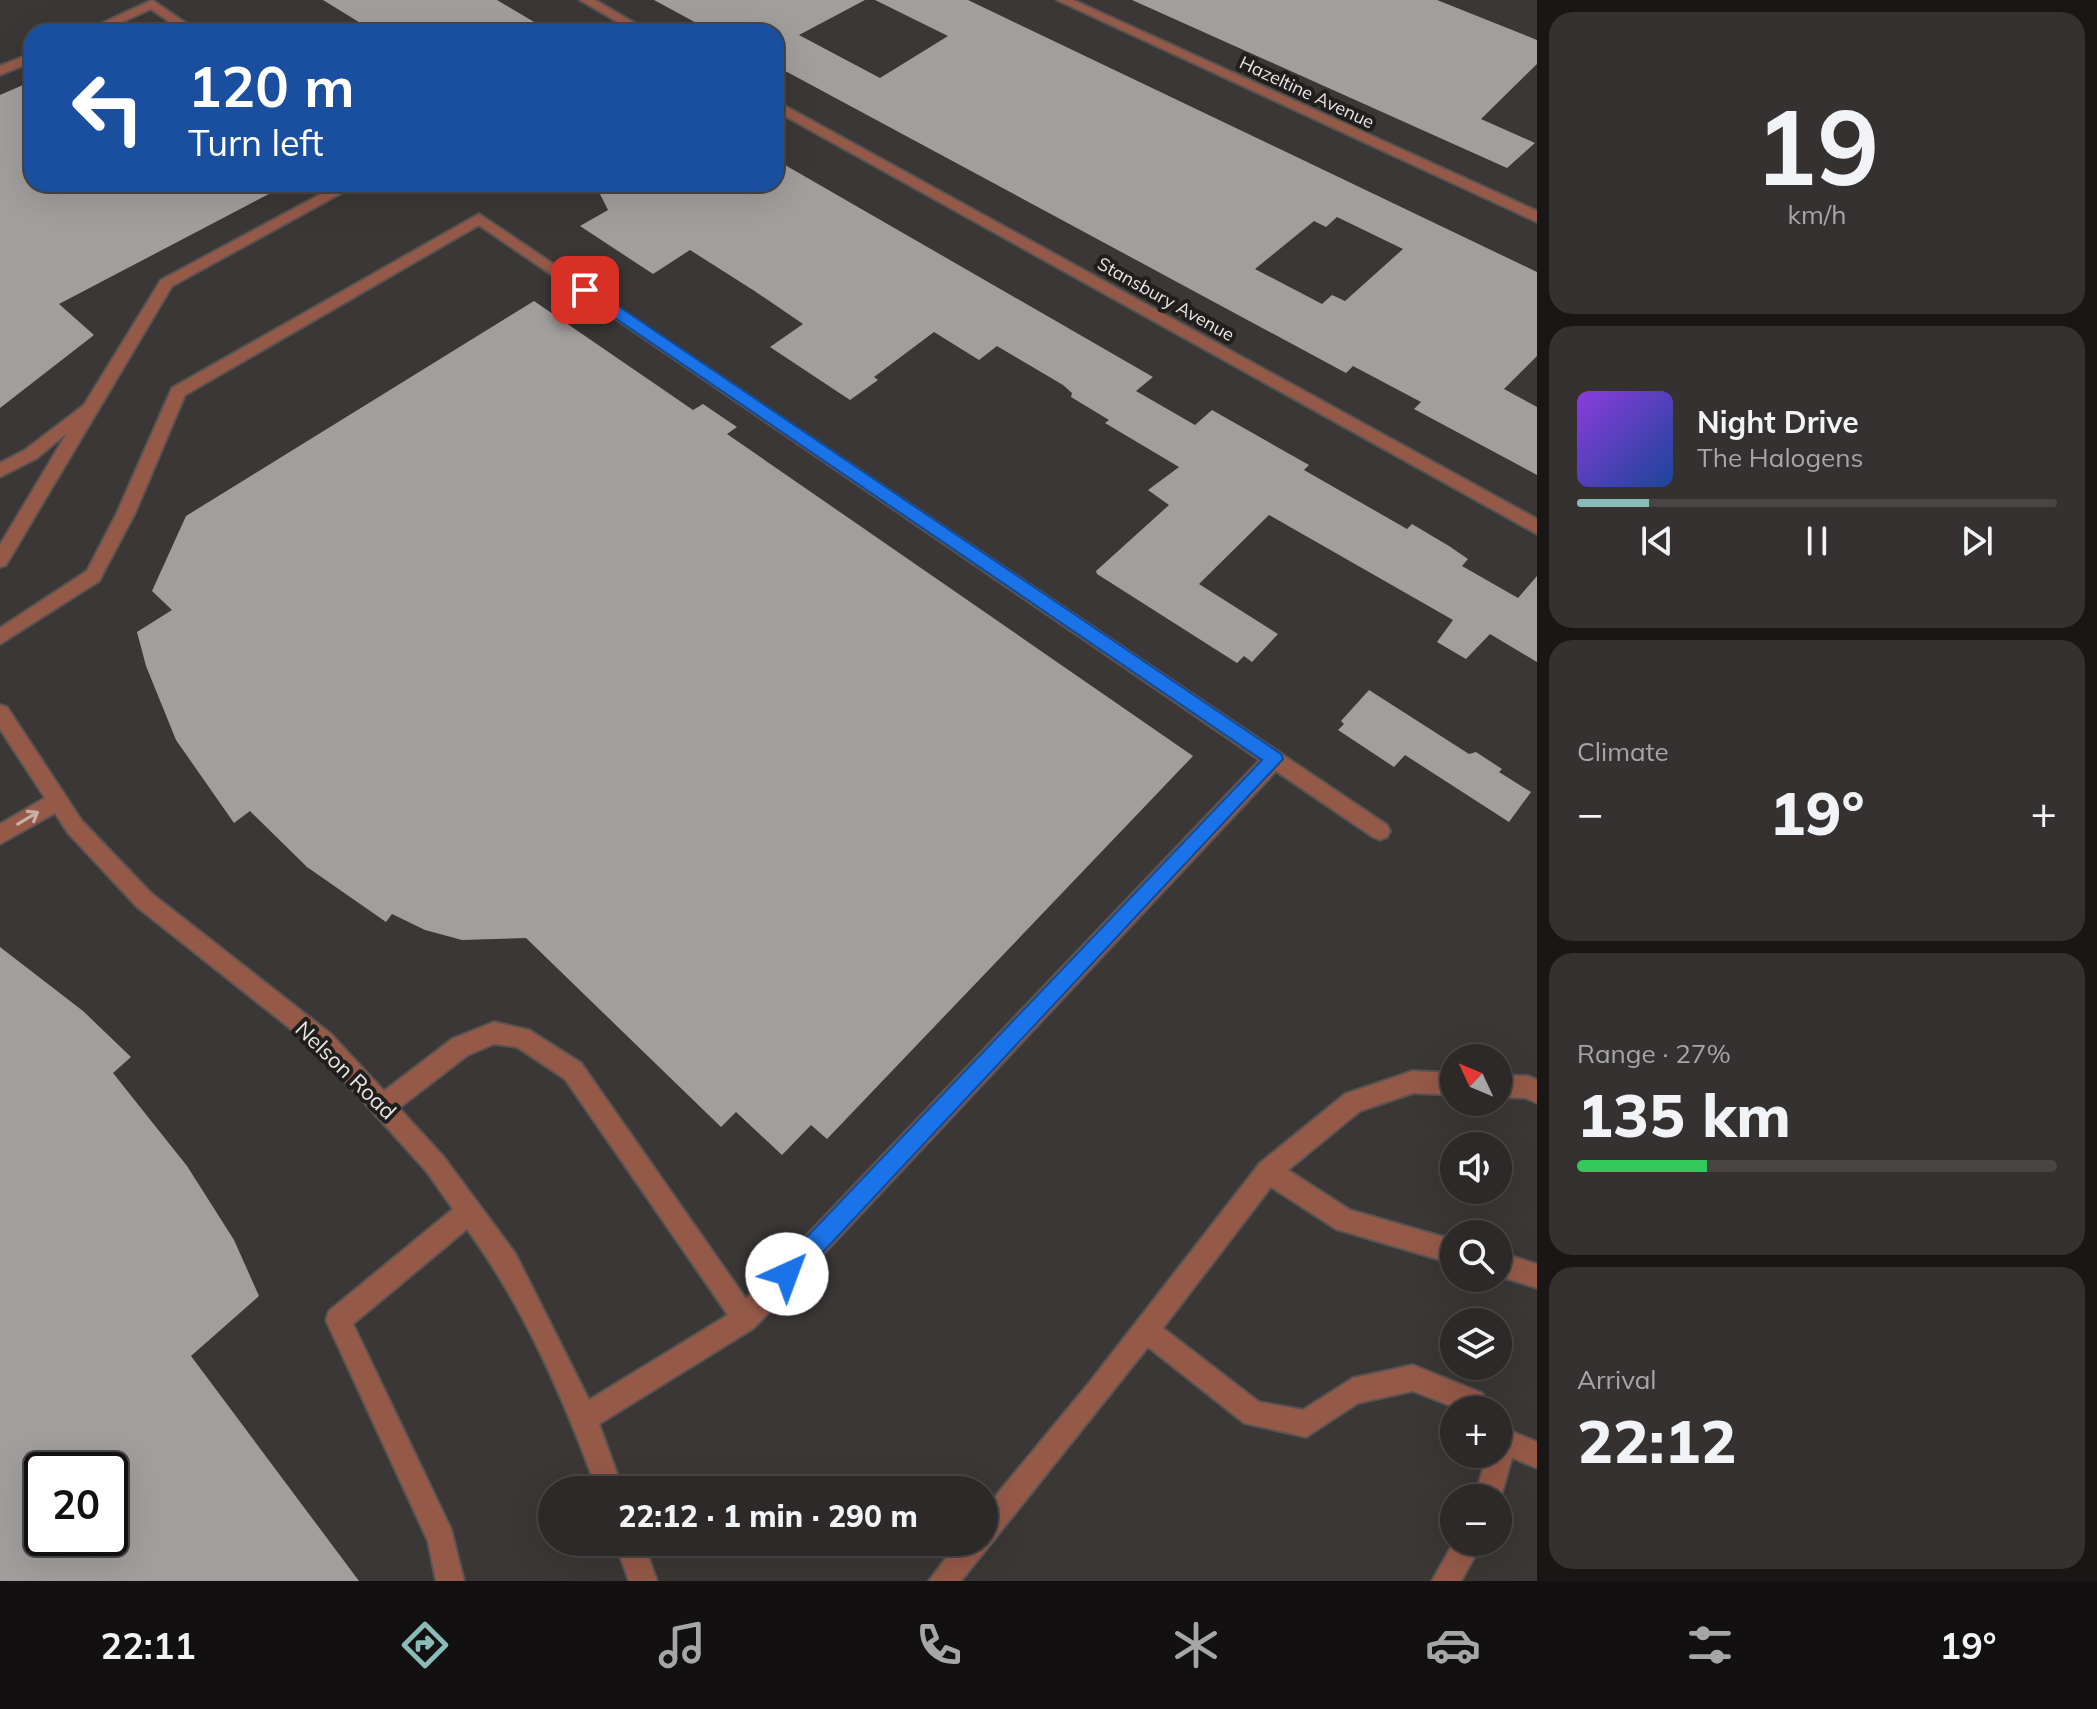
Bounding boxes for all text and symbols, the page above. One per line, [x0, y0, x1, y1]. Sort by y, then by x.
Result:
text: 120 m [188, 51, 355, 121]
street label: Hazeltine Avenue [1236, 51, 1378, 133]
icon: left [56, 56, 160, 160]
text: 19 [1755, 80, 1879, 211]
text: Turn left [188, 120, 324, 165]
text: km/h [1788, 198, 1846, 231]
street label: Stansbury Avenue [1094, 252, 1238, 346]
pin [551, 256, 619, 324]
icon: arrive [563, 268, 607, 312]
text: Night Drive [1697, 403, 1859, 441]
text: The Halogens [1697, 441, 1863, 474]
icon: previous [1635, 519, 1679, 563]
icon: pause [1795, 519, 1839, 563]
icon: next [1955, 519, 1999, 563]
text: Climate [1577, 735, 1669, 768]
text: 19° [1769, 775, 1865, 850]
text: − [1577, 785, 1603, 840]
text: + [2031, 785, 2057, 840]
one-way arrow [16, 810, 39, 826]
street label: Nelson Road [290, 1015, 402, 1125]
text: Range · 27% [1577, 1037, 1731, 1070]
north arrow [1440, 1044, 1512, 1116]
map controls [1440, 1044, 1512, 1556]
text: 135 km [1577, 1077, 1791, 1152]
button: sound [1440, 1132, 1512, 1204]
button: search [1440, 1220, 1512, 1292]
position arrow [745, 1232, 829, 1316]
button: layers [1440, 1308, 1512, 1380]
text: Arrival [1577, 1363, 1657, 1396]
button: + [1440, 1396, 1512, 1468]
text: 22:12 [1577, 1403, 1737, 1478]
speed limit sign: 20 [24, 1452, 128, 1556]
button: − [1440, 1484, 1512, 1556]
text: 22:12 · 1 min · 290 m [618, 1497, 918, 1535]
icon: directions [397, 1617, 453, 1673]
icon: music [654, 1617, 710, 1673]
icon: phone [911, 1617, 967, 1673]
icon: climate [1168, 1617, 1224, 1673]
icon: car [1425, 1617, 1481, 1673]
icon: filters [1682, 1617, 1738, 1673]
text: 22:11 [101, 1623, 196, 1668]
text: 19° [1940, 1623, 1996, 1668]

